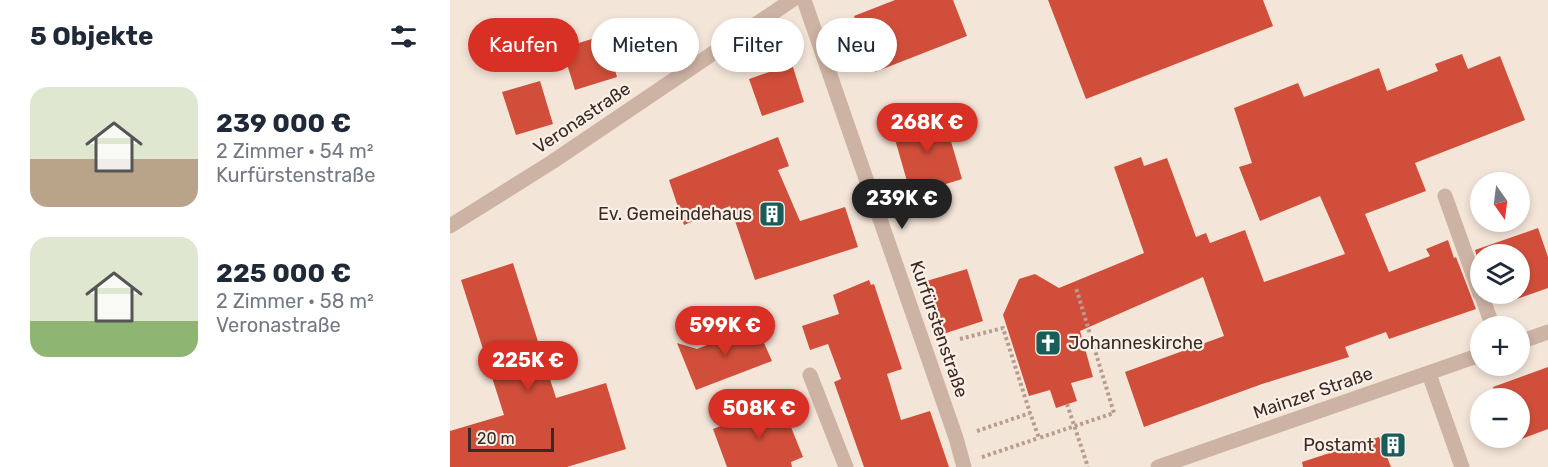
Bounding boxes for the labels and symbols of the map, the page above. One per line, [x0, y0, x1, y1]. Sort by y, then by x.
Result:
street label: Veronastraße [529, 77, 635, 159]
pin: 268K € [878, 103, 976, 154]
north arrow [1470, 172, 1530, 232]
pin: 239K € [853, 179, 951, 230]
building icon: Ev. Gemeindehaus [757, 199, 787, 229]
place label: Ev. Gemeindehaus [598, 203, 752, 225]
street label: Kurfürstenstraße [905, 258, 973, 400]
pin: 599K € [676, 306, 774, 357]
church icon: Johanneskirche [1033, 328, 1063, 358]
place label: Johanneskirche [1068, 332, 1203, 354]
pin: 225K € [479, 341, 577, 392]
street label: Mainzer Straße [1250, 362, 1376, 424]
pin: 508K € [710, 389, 808, 440]
scale bar [468, 425, 554, 452]
building icon: Postamt [1378, 430, 1408, 460]
place label: Postamt [1303, 434, 1374, 456]

